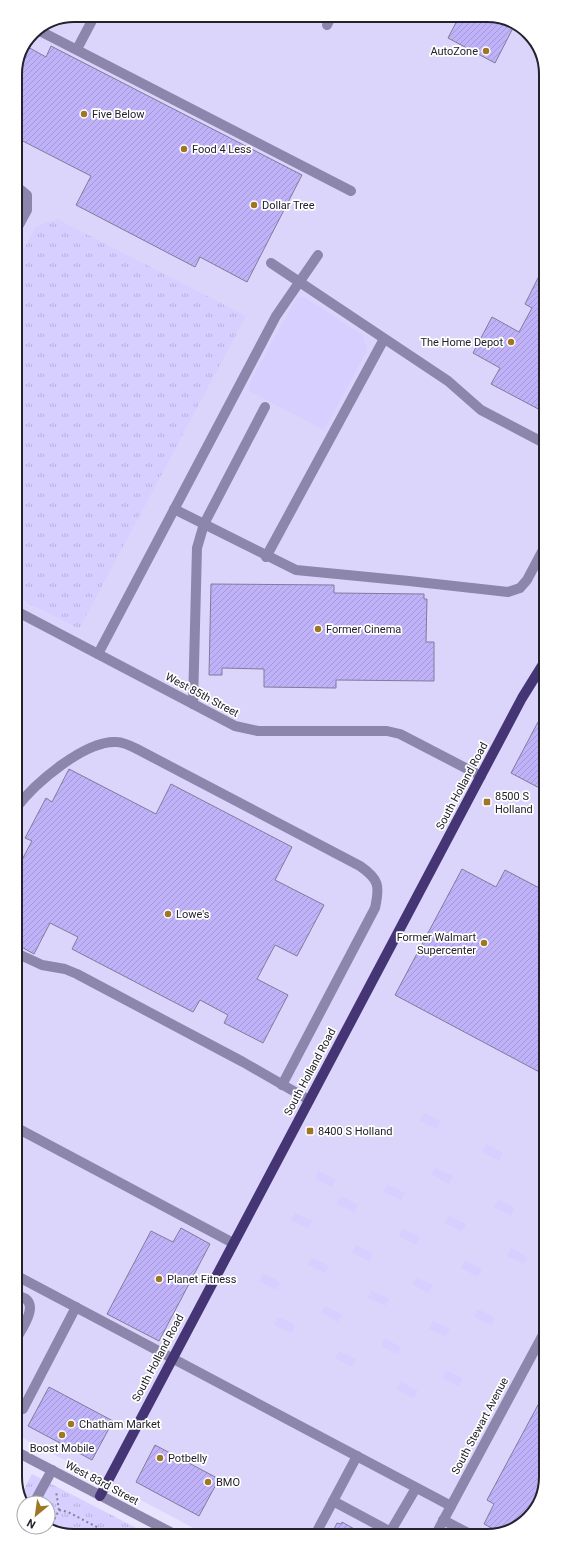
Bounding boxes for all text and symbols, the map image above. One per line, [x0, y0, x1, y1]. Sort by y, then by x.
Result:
place label: AutoZone [430, 45, 478, 58]
marker: AutoZone [481, 46, 491, 56]
place label: Five Below [92, 108, 145, 121]
marker: Five Below [79, 109, 89, 119]
place label: Food 4 Less [192, 143, 252, 156]
marker: Food 4 Less [179, 144, 189, 154]
place label: Dollar Tree [262, 199, 315, 212]
marker: Dollar Tree [249, 200, 259, 210]
place label: The Home Depot [420, 336, 503, 349]
marker: The Home Depot [506, 337, 516, 347]
place label: Former Cinema [326, 623, 401, 636]
marker: Former Cinema [313, 624, 323, 634]
street label: West 85th Street [163, 670, 241, 720]
street label: South Holland Road [433, 740, 491, 832]
place label: 8500 S Holland [495, 790, 533, 816]
marker: 8500 S Holland [482, 797, 492, 807]
place label: Lowe's [176, 908, 210, 921]
marker: Lowe's [163, 909, 173, 919]
place label: Former Walmart Supercenter [397, 931, 476, 957]
marker: Former Walmart Supercenter [479, 938, 489, 948]
street label: South Holland Road [281, 1026, 339, 1118]
place label: 8400 S Holland [318, 1125, 392, 1138]
marker: 8400 S Holland [305, 1126, 315, 1136]
place label: Planet Fitness [167, 1273, 237, 1286]
marker: Planet Fitness [154, 1274, 164, 1284]
street label: South Holland Road [129, 1312, 187, 1404]
street label: South Stewart Avenue [449, 1375, 511, 1477]
place label: Chatham Market [79, 1418, 161, 1431]
marker: Chatham Market [66, 1419, 76, 1429]
marker: Boost Mobile [57, 1430, 67, 1440]
place label: Boost Mobile [30, 1442, 94, 1455]
place label: Potbelly [168, 1452, 208, 1465]
marker: Potbelly [155, 1453, 165, 1463]
street label: West 83rd Street [63, 1458, 141, 1508]
place label: BMO [216, 1476, 240, 1489]
marker: BMO [203, 1477, 213, 1487]
north arrow [16, 1495, 56, 1535]
text: N [25, 1516, 38, 1531]

